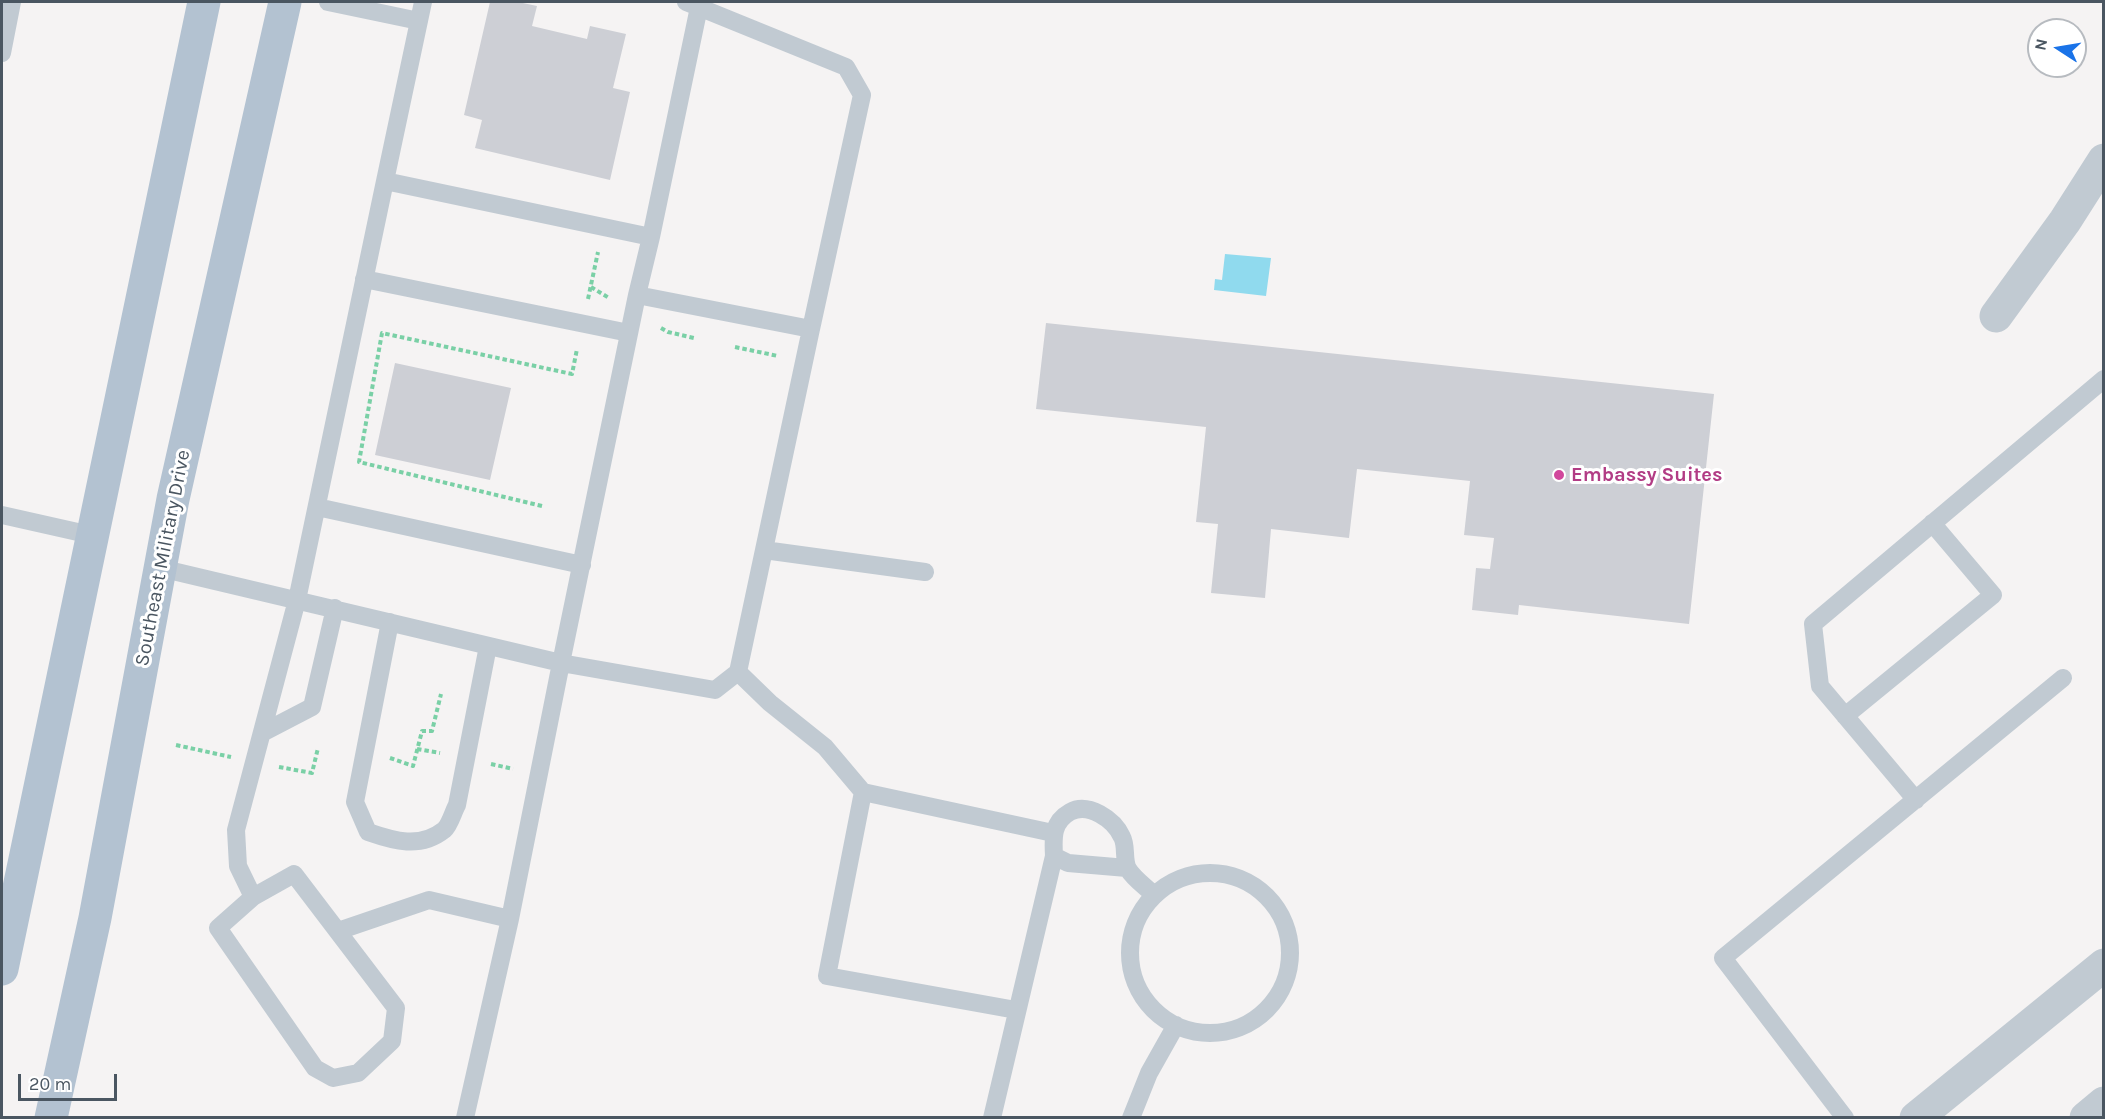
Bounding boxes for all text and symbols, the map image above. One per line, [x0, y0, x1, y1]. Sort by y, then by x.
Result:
north arrow [2027, 18, 2087, 78]
text: N [2030, 37, 2051, 52]
street label: Southeast Military Drive [130, 448, 196, 668]
place label: Embassy Suites [1571, 463, 1722, 487]
marker: Embassy Suites [1552, 468, 1566, 482]
scale bar [21, 1062, 120, 1100]
text: 20 m [29, 1073, 71, 1095]

